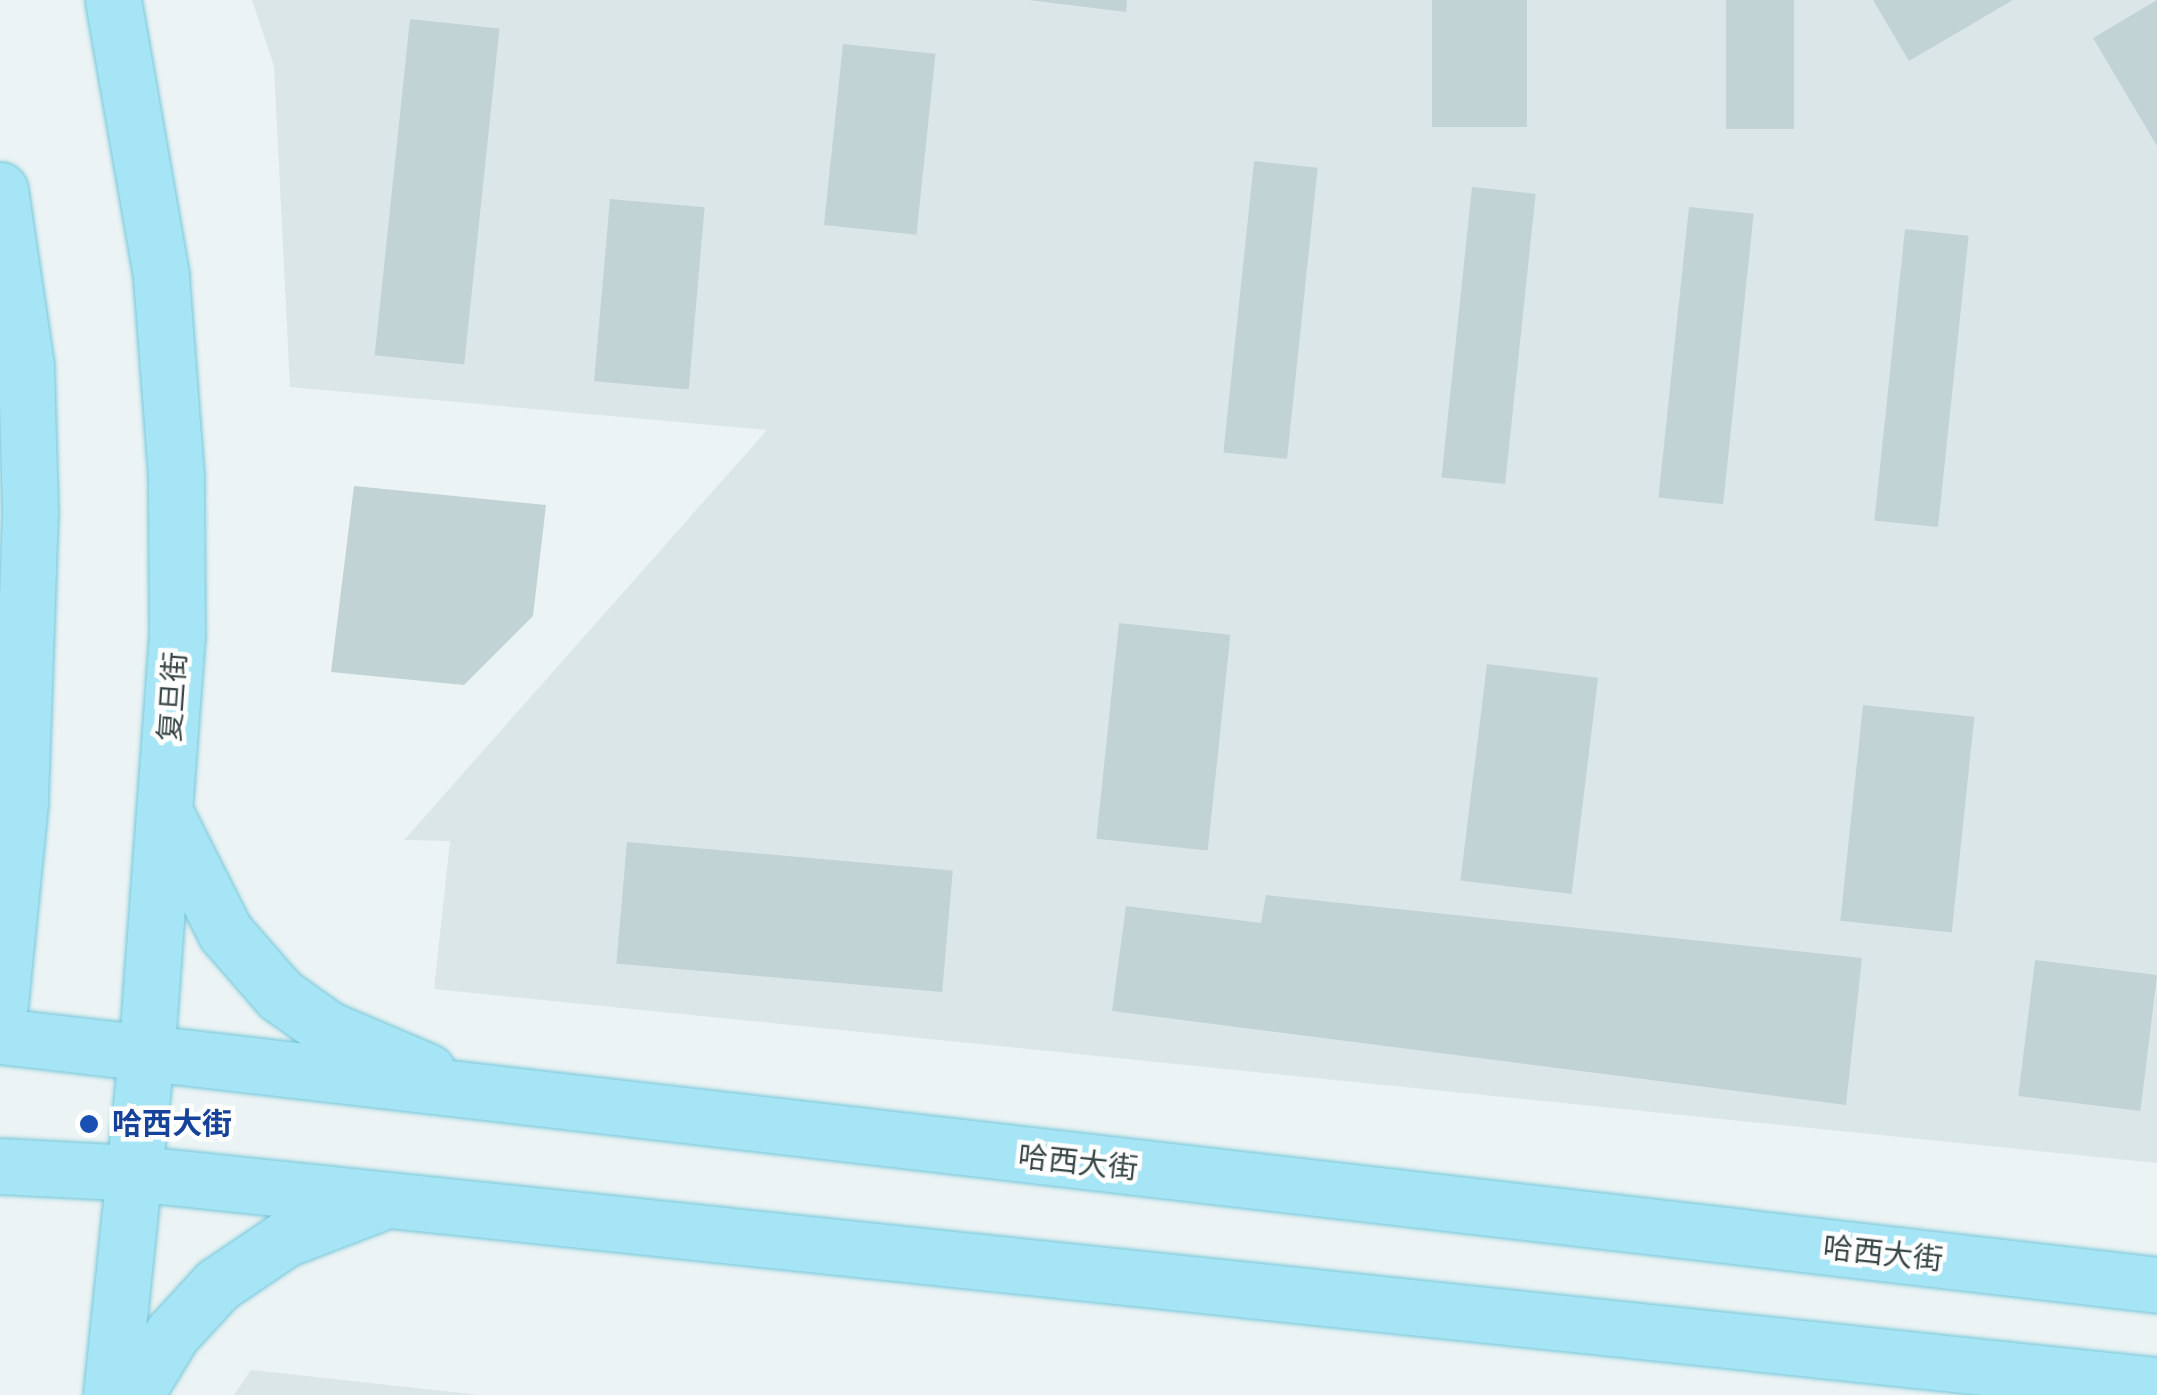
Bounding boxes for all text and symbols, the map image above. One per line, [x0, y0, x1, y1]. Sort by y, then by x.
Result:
street label: 复旦街 [152, 651, 194, 743]
place label: 哈西大街 [112, 1106, 232, 1142]
marker: 哈西大街 [76, 1111, 102, 1137]
street label: 哈西大街 [1016, 1139, 1140, 1187]
street label: 哈西大街 [1821, 1230, 1945, 1278]

